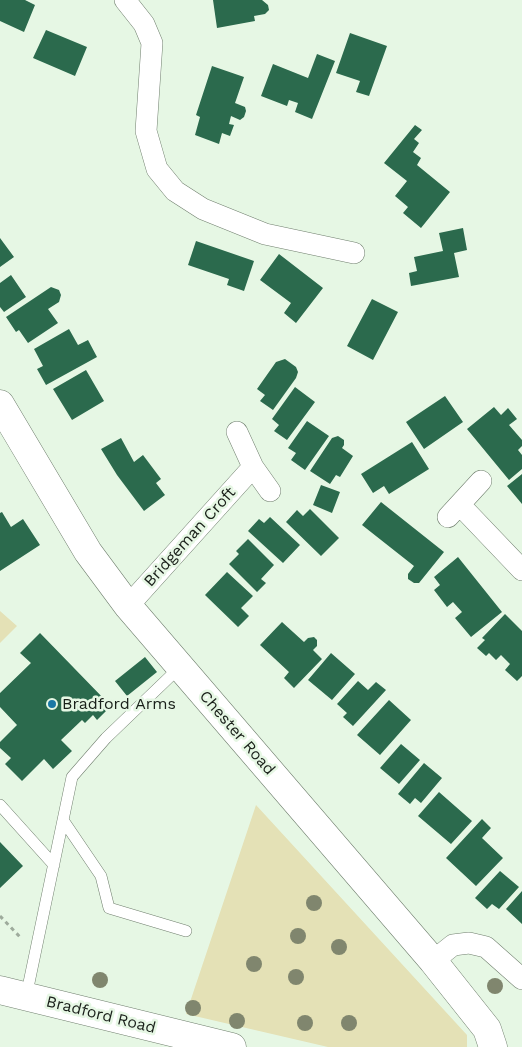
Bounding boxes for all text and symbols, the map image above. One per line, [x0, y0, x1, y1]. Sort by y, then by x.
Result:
street label: Bridgeman Croft [140, 483, 240, 591]
street label: Chester Road [195, 687, 279, 779]
place label: Bradford Arms [62, 694, 176, 714]
marker: Bradford Arms [46, 698, 58, 710]
street label: Bradford Road [44, 992, 158, 1038]

